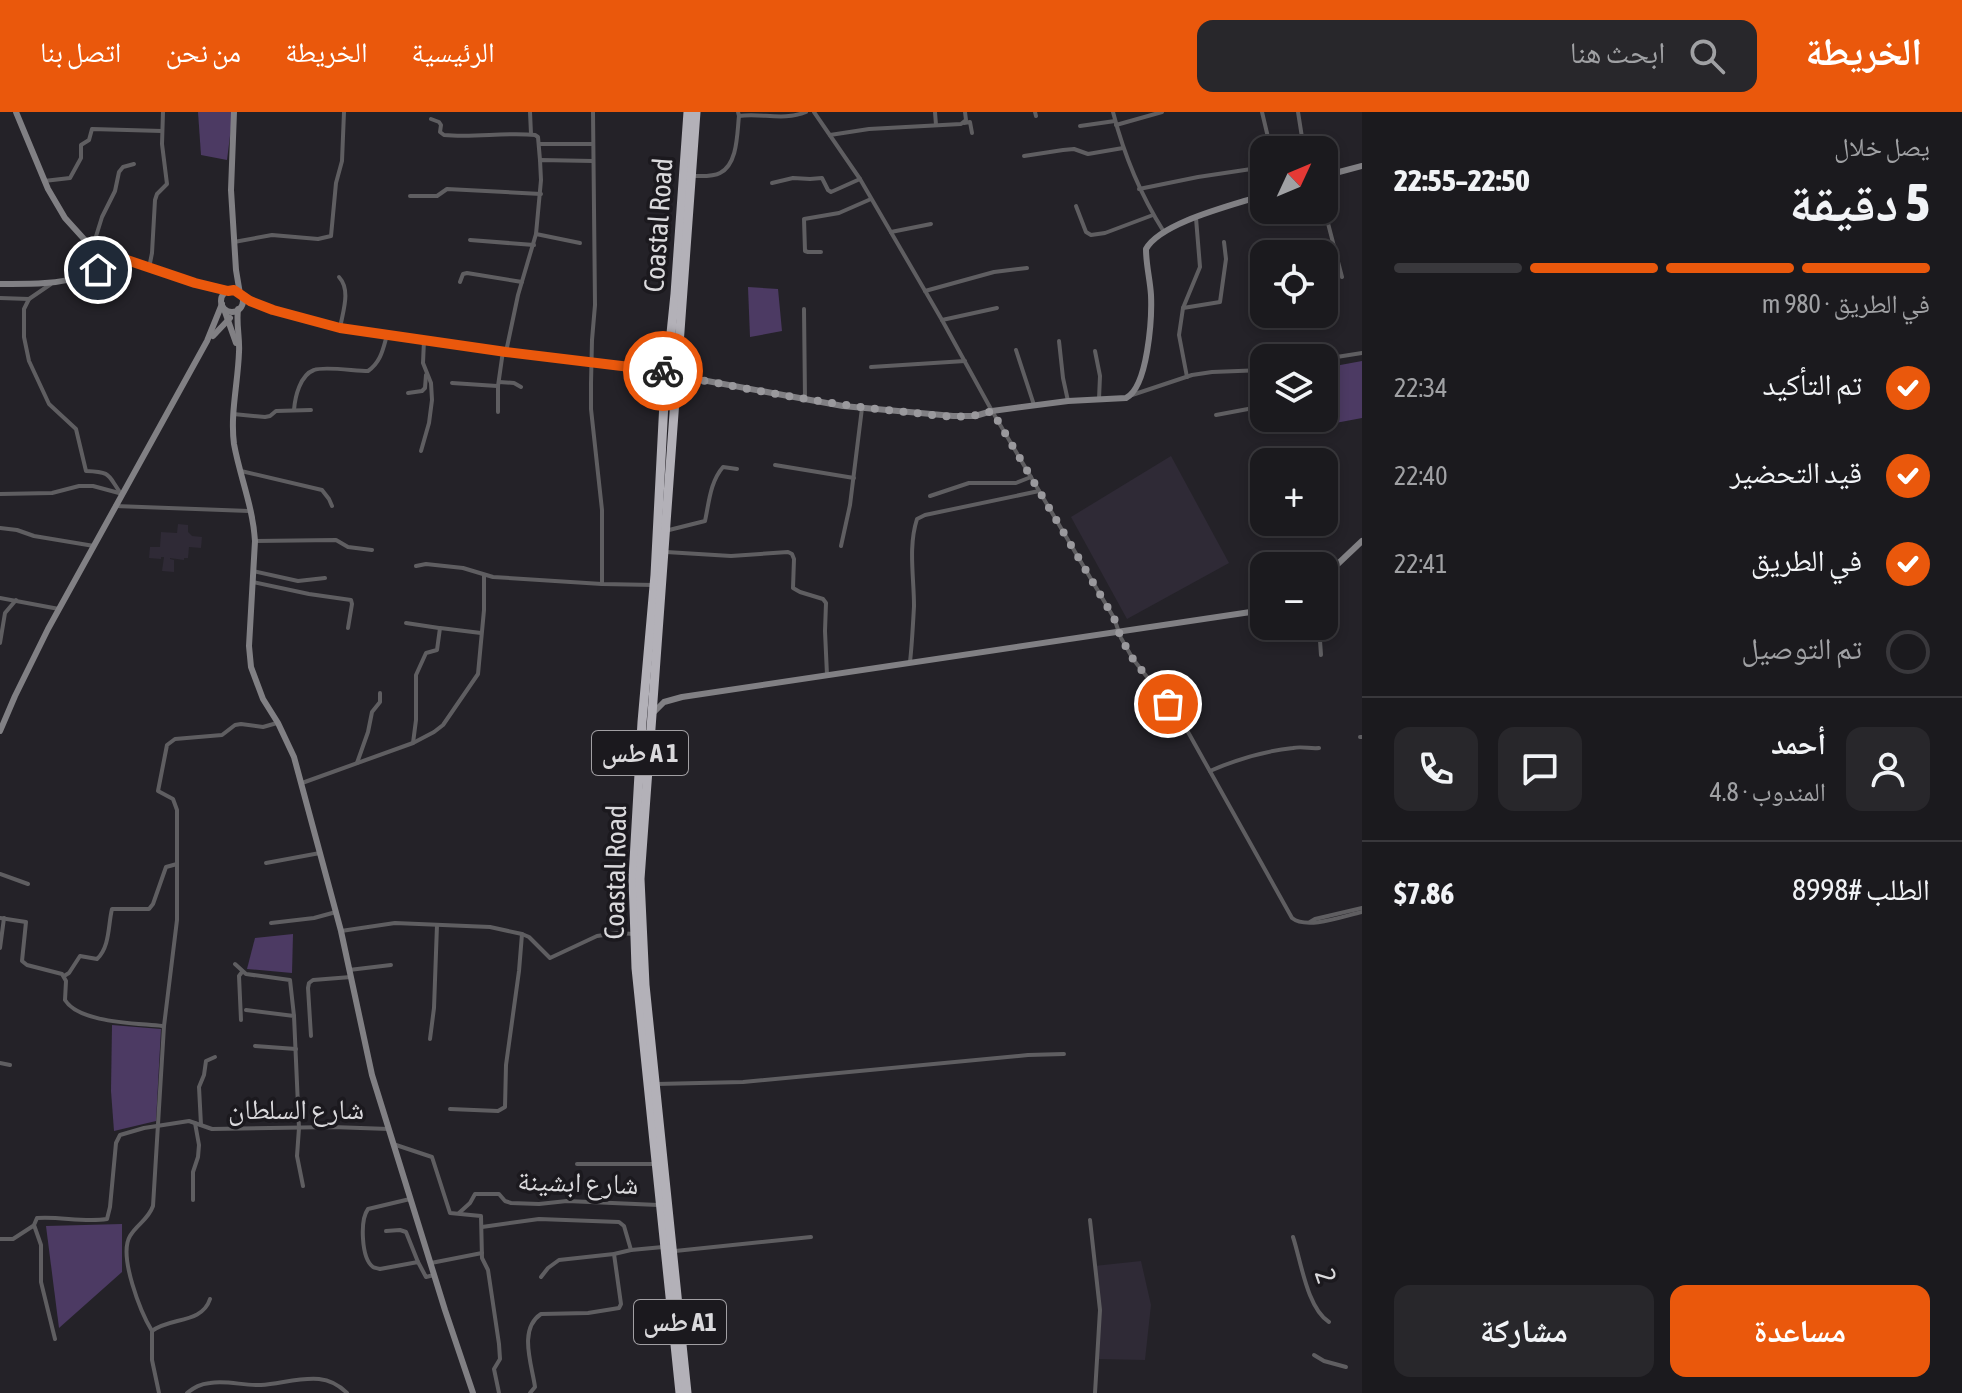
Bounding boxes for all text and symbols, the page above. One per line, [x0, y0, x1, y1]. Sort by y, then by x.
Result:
search box [1197, 20, 1757, 92]
text: الخريطة [1805, 30, 1922, 73]
icon: search [1685, 34, 1729, 78]
text: ابحث هنا [1570, 35, 1665, 69]
text: اتصل بنا [40, 36, 121, 68]
text: من نحن [165, 36, 241, 68]
text: الخريطة [285, 36, 368, 68]
text: الرئيسية [412, 36, 495, 68]
text: يصل خلال [1834, 132, 1930, 162]
north arrow [1250, 136, 1338, 224]
map controls [1250, 136, 1338, 640]
street label: Coastal Road [637, 157, 679, 293]
text: 22:50–22:55 [1394, 163, 1530, 197]
text: 5 دقيقة [1789, 172, 1930, 232]
pin [64, 236, 132, 304]
button: locate [1250, 240, 1338, 328]
icon: home [76, 248, 120, 292]
text: في الطريق · 980 m [1762, 289, 1930, 319]
courier [623, 331, 703, 411]
button: layers [1250, 344, 1338, 432]
icon: bike [641, 349, 685, 393]
icon: check [1886, 366, 1930, 410]
text: تم التأكيد [1762, 367, 1862, 401]
text: 22:34 [1394, 373, 1448, 403]
button: + [1250, 448, 1338, 536]
icon: check [1886, 454, 1930, 498]
text: قيد التحضير [1730, 455, 1862, 489]
text: 22:40 [1394, 461, 1448, 491]
icon: check [1886, 542, 1930, 586]
text: في الطريق [1751, 543, 1862, 577]
text: 22:41 [1394, 549, 1448, 579]
button: − [1250, 552, 1338, 640]
text: تم التوصيل [1741, 631, 1862, 665]
pin [1134, 670, 1202, 738]
icon: bag [1146, 682, 1190, 726]
text: أحمد [1771, 726, 1826, 760]
button: phone [1394, 727, 1478, 811]
button: chat [1498, 727, 1582, 811]
button: person [1846, 727, 1930, 811]
road number: طس A 1 [592, 731, 688, 775]
text: المندوب · 4.8 [1710, 777, 1826, 807]
street label: Coastal Road [598, 804, 632, 940]
text: الطلب #8998 [1792, 872, 1930, 906]
text: $7.86 [1394, 876, 1454, 910]
street label: شارع السلطان [228, 1093, 364, 1127]
street label: شارع ابشينة [517, 1164, 639, 1202]
street label: 2 [1309, 1265, 1343, 1287]
button: مشاركة [1394, 1285, 1654, 1377]
button: مساعدة [1670, 1285, 1930, 1377]
road number: طس A1 [634, 1300, 726, 1344]

